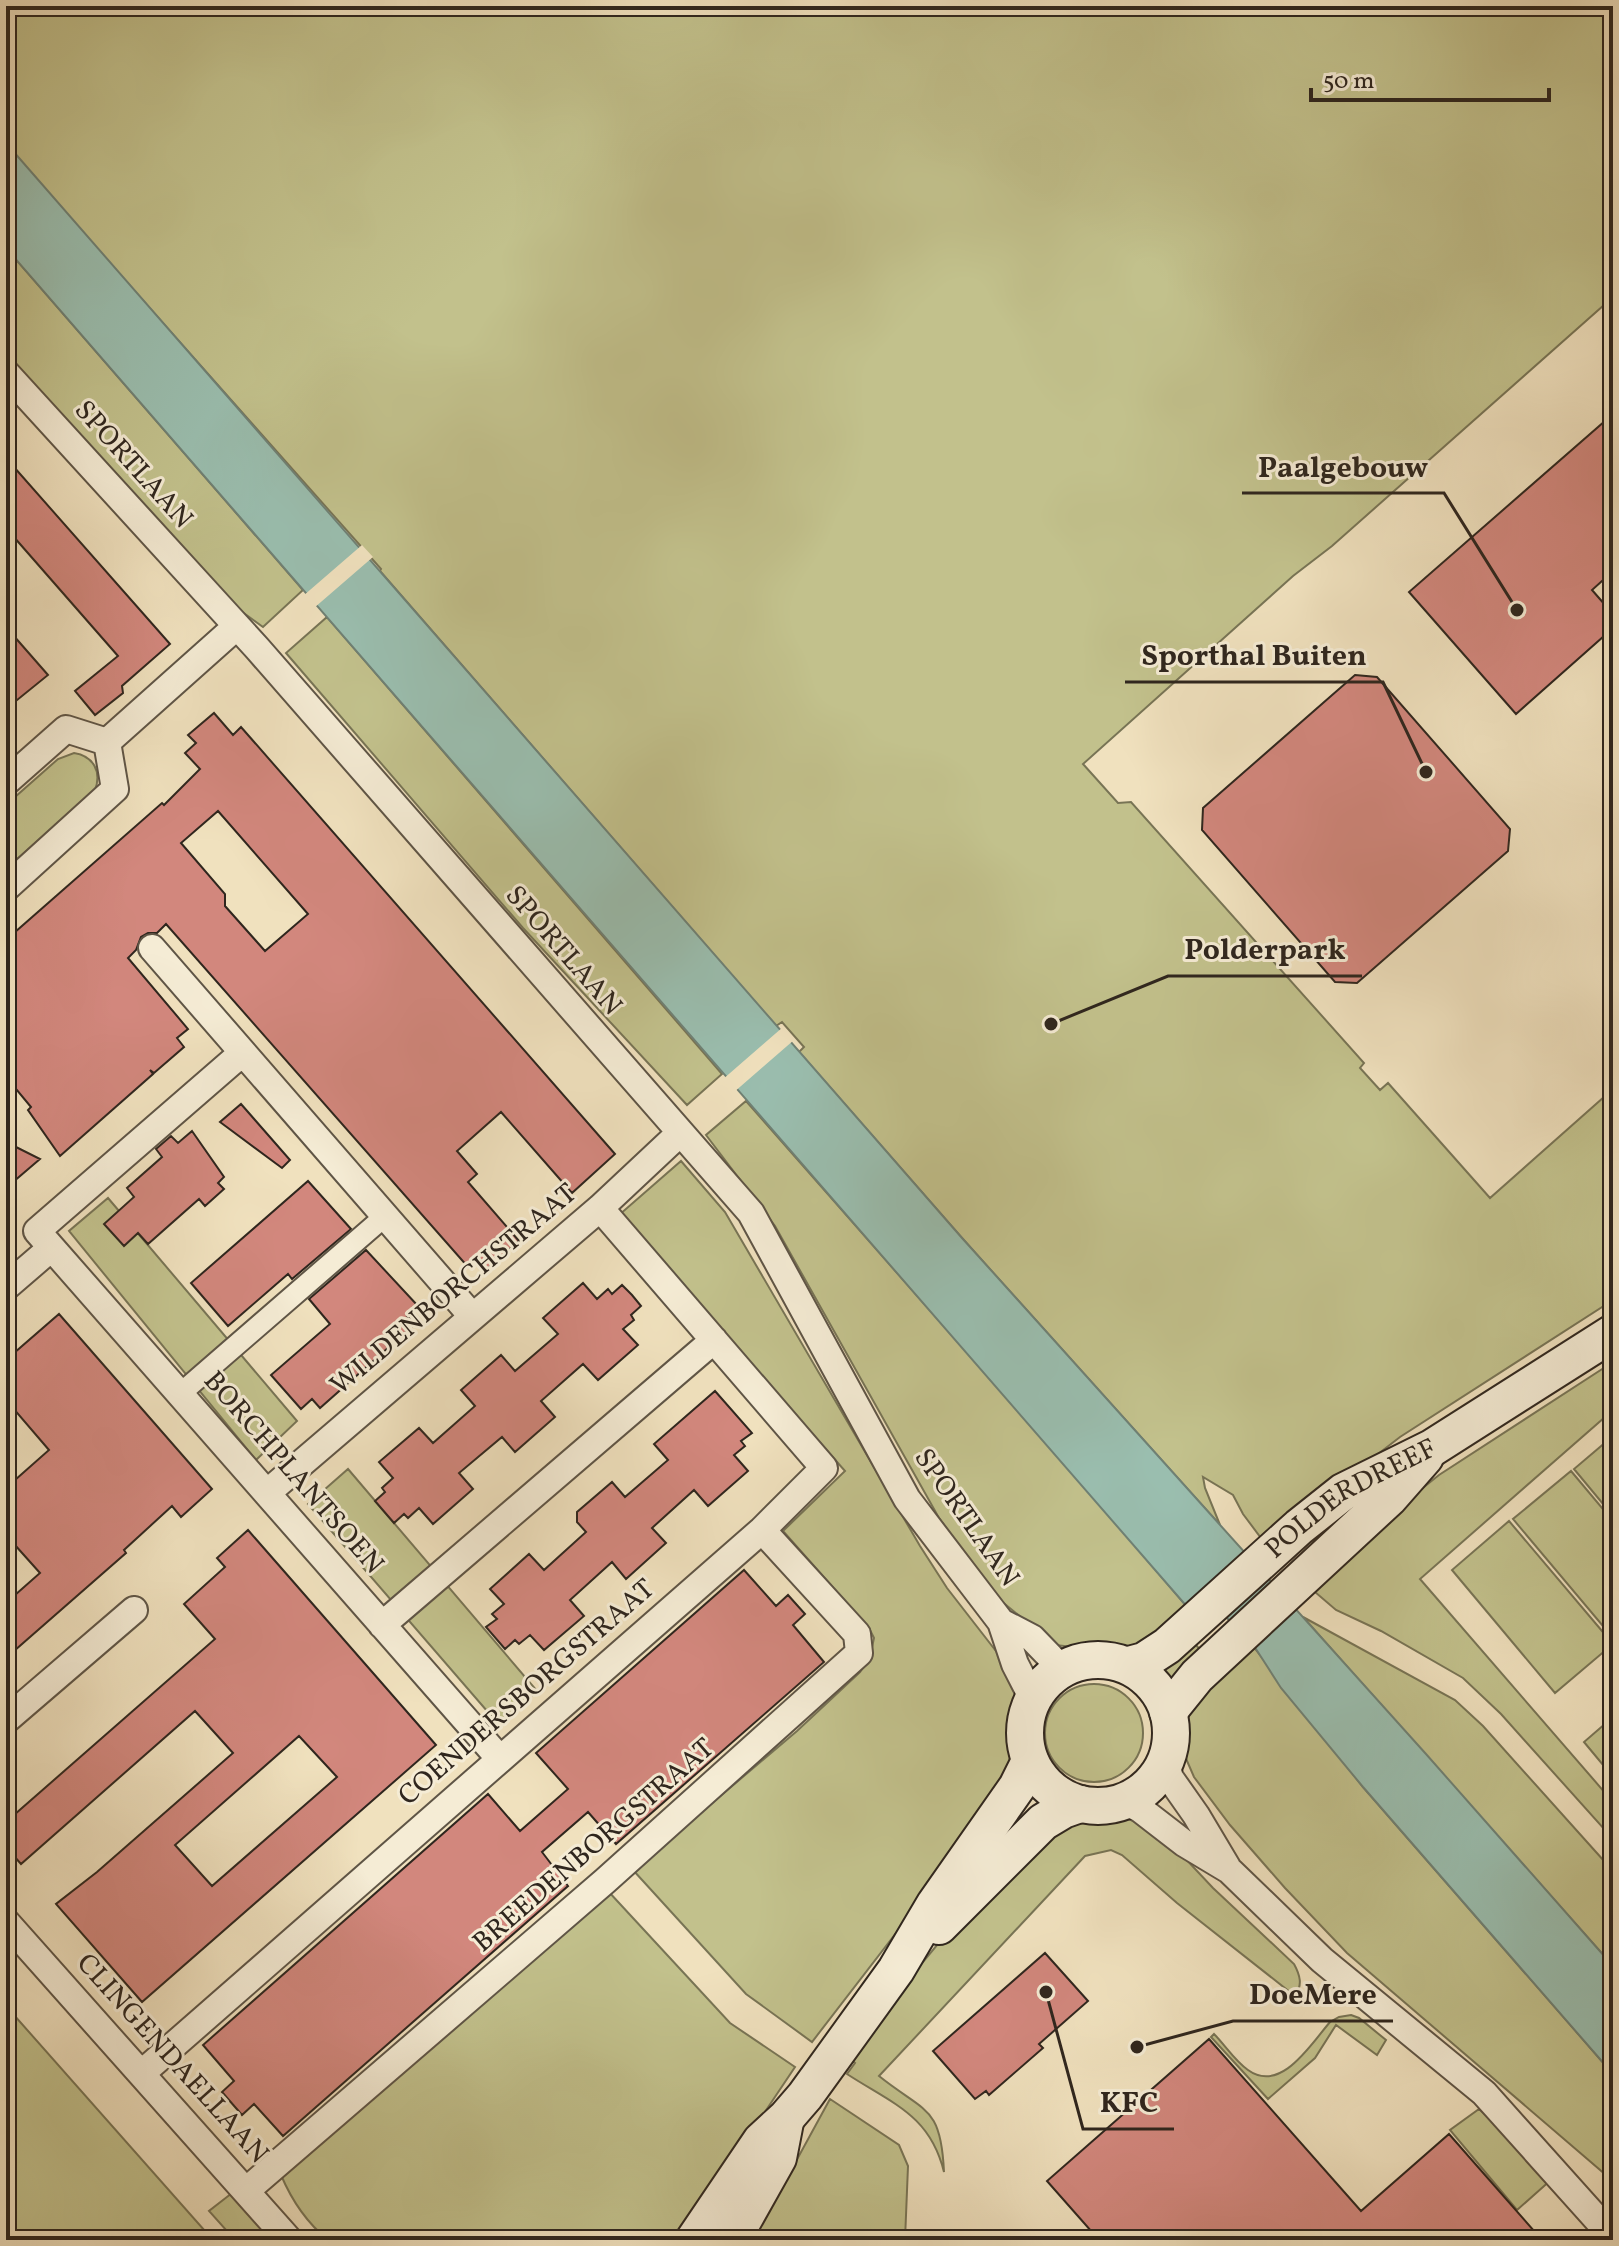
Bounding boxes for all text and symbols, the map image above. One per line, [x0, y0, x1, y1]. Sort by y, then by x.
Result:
scale bar [1311, 52, 1549, 102]
text: 50 m [1323, 65, 1375, 99]
street label: SPORTLAAN [65, 392, 201, 538]
callout: Paalgebouw [1242, 439, 1444, 493]
text: Paalgebouw [1258, 448, 1428, 490]
callout: Sporthal Buiten [1125, 628, 1383, 682]
text: Sporthal Buiten [1141, 636, 1367, 678]
street label: SPORTLAAN [495, 877, 631, 1025]
callout: Polderpark [1168, 922, 1362, 976]
text: Polderpark [1184, 930, 1346, 972]
street label: WILDENBORCHSTRAAT [322, 1175, 586, 1405]
street label: BORCHPLANTSOEN [194, 1363, 392, 1583]
street label: POLDERDREEF [1257, 1429, 1443, 1568]
street label: SPORTLAAN [904, 1441, 1028, 1595]
street label: COENDERSBORGSTRAAT [390, 1571, 664, 1815]
street label: BREEDENBORGSTRAAT [465, 1730, 723, 1962]
street label: CLINGENDAELLAAN [67, 1945, 277, 2173]
callout: DoeMere [1233, 1967, 1393, 2021]
text: DoeMere [1249, 1975, 1377, 2017]
callout: KFC [1083, 2075, 1174, 2129]
text: KFC [1100, 2083, 1158, 2125]

